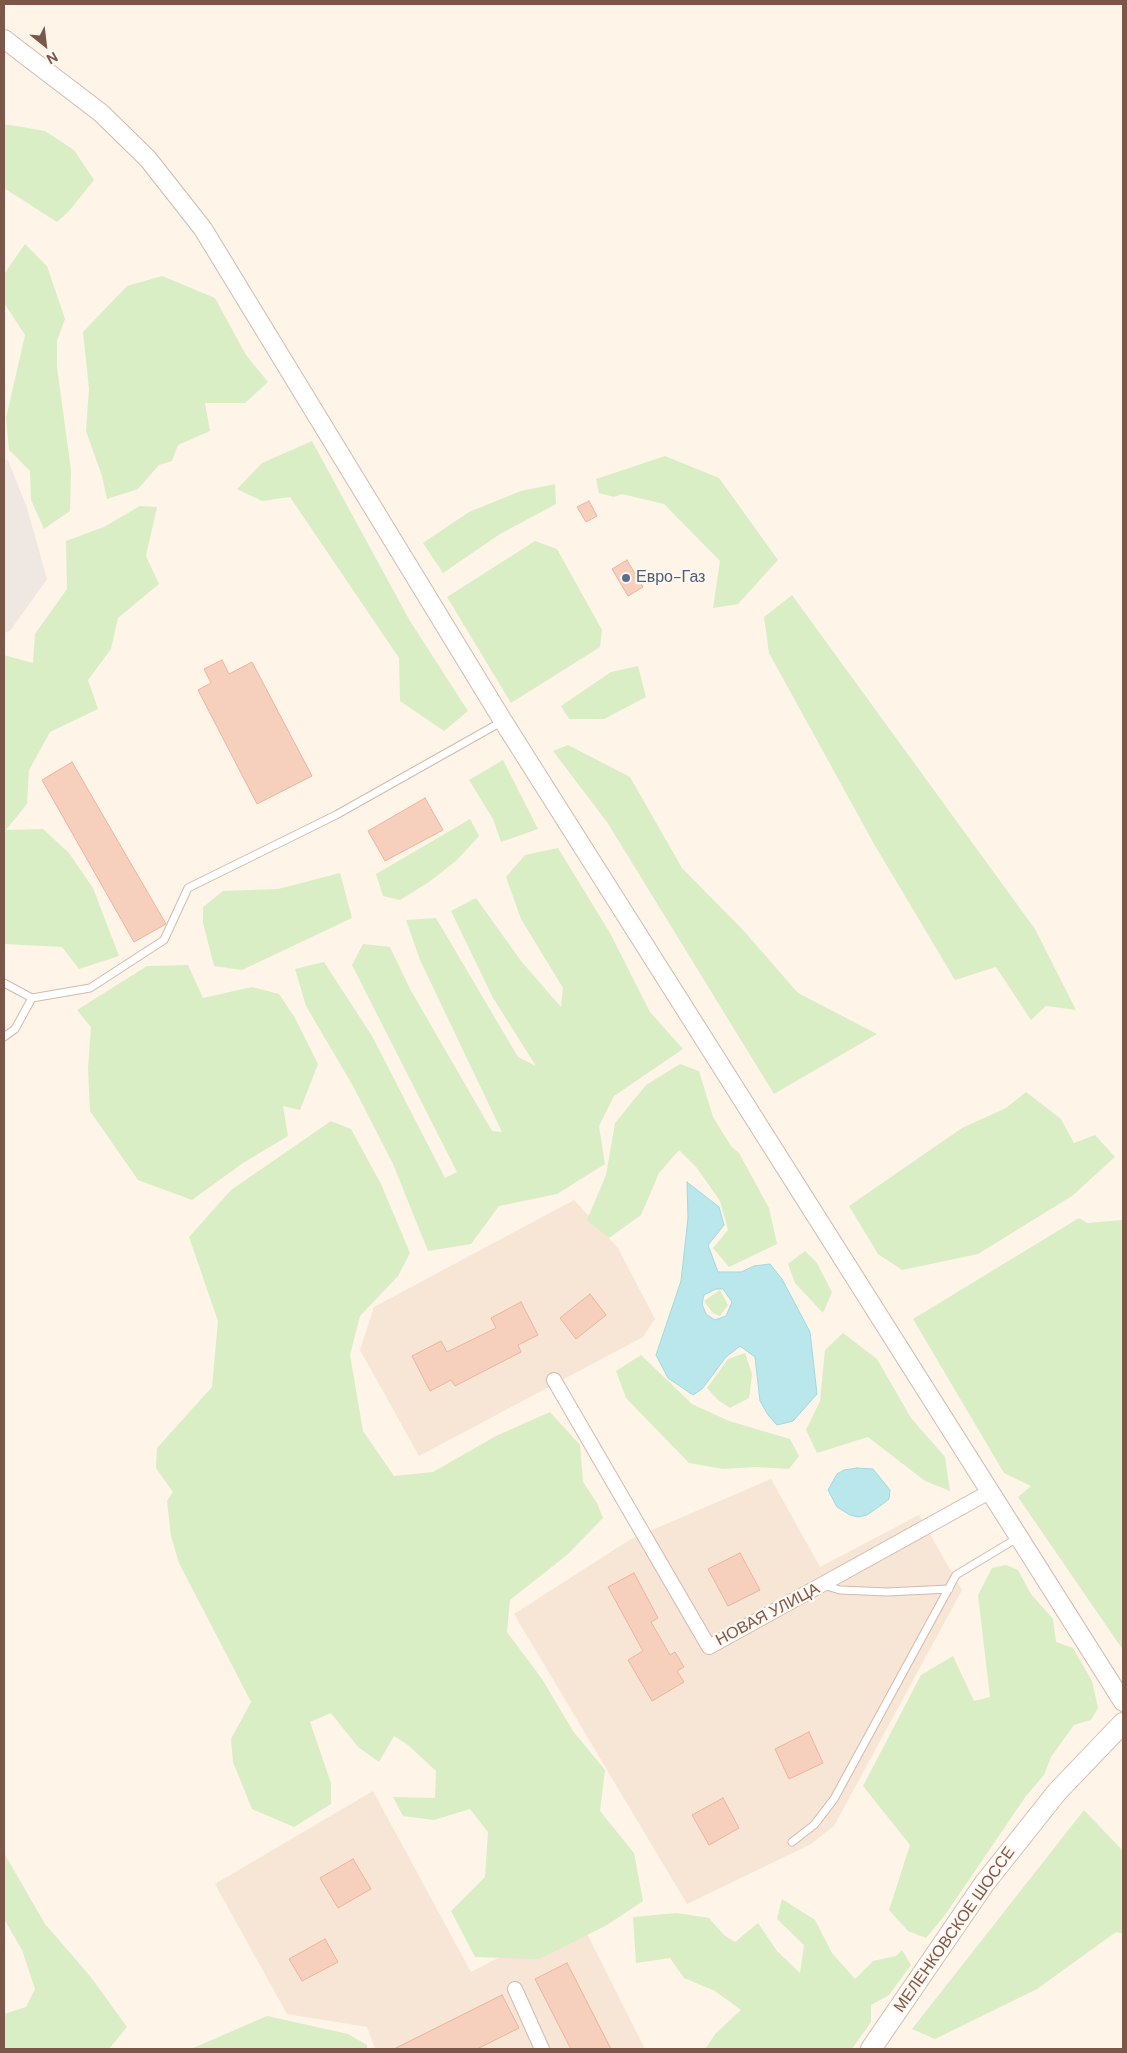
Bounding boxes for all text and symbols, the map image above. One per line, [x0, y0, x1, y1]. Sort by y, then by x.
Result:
north arrow [20, 20, 70, 70]
text: N [43, 48, 61, 68]
place label: Евро-Газ [636, 568, 705, 588]
marker: Евро-Газ [620, 572, 632, 584]
street label: НОВАЯ УЛИЦА [713, 1580, 823, 1650]
street label: МЕЛЕНКОВСКОЕ ШОССЕ [891, 1844, 1019, 2016]

